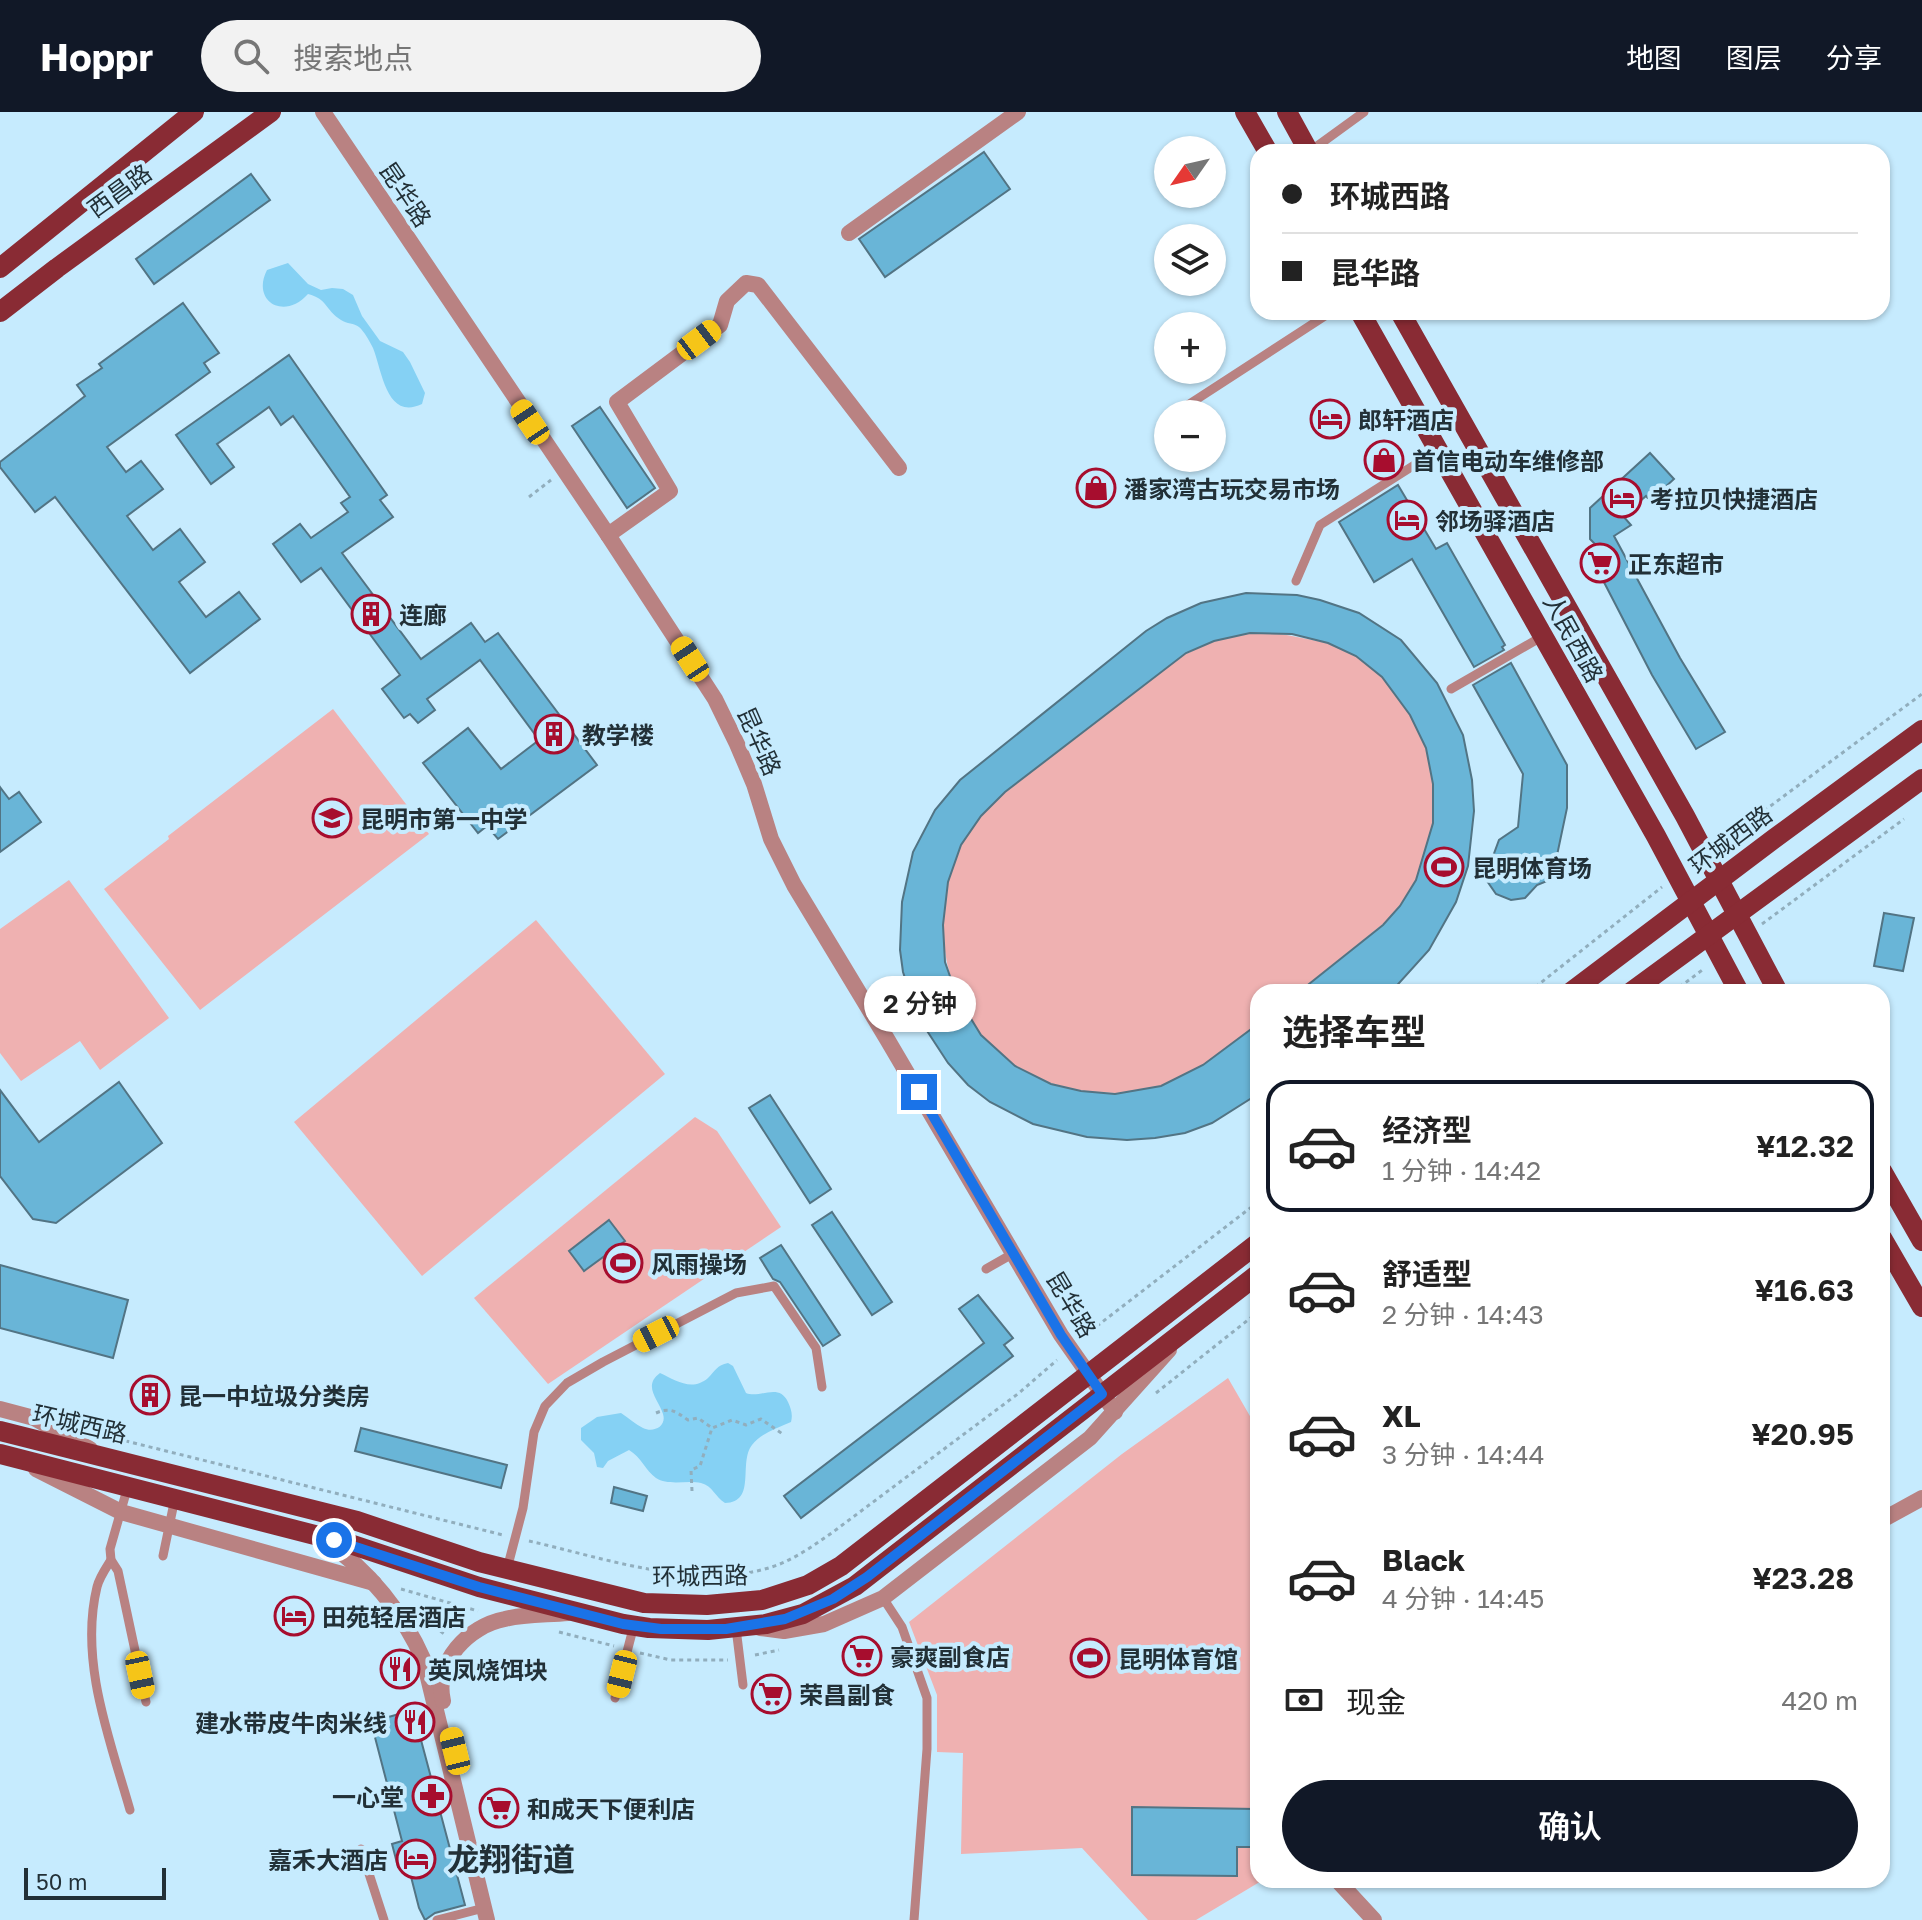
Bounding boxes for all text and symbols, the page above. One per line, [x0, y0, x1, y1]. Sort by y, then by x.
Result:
search box [201, 20, 761, 92]
text: Hoppr [40, 34, 153, 79]
icon: search [229, 34, 273, 78]
text: 搜索地点 [293, 40, 413, 76]
text: 地图 [1626, 41, 1682, 74]
text: 图层 [1726, 41, 1782, 74]
text: 分享 [1826, 41, 1882, 74]
north arrow [1154, 136, 1226, 208]
map controls [1154, 136, 1226, 472]
street label: 昆华路 [374, 156, 438, 232]
street label: 西昌路 [81, 157, 157, 223]
text: 环城西路 [1330, 178, 1450, 214]
button: layers [1154, 224, 1226, 296]
text: 昆华路 [1330, 255, 1420, 291]
button: + [1154, 312, 1226, 384]
car [673, 316, 725, 364]
car [507, 395, 553, 449]
hotel icon: 郎轩酒店 [1309, 398, 1351, 440]
button: − [1154, 400, 1226, 472]
place label: 郎轩酒店 [1358, 405, 1454, 434]
shop icon: 首信电动车维修部 [1363, 439, 1405, 481]
place label: 首信电动车维修部 [1412, 446, 1604, 475]
shop icon: 潘家湾古玩交易市场 [1075, 467, 1117, 509]
place label: 潘家湾古玩交易市场 [1124, 474, 1340, 503]
hotel icon: 考拉贝快捷酒店 [1601, 477, 1643, 519]
place label: 考拉贝快捷酒店 [1650, 484, 1818, 513]
hotel icon: 邻场驿酒店 [1386, 499, 1428, 541]
place label: 邻场驿酒店 [1435, 506, 1555, 535]
supermarket icon: 正东超市 [1579, 542, 1621, 584]
place label: 正东超市 [1628, 549, 1724, 578]
street label: 人民西路 [1538, 589, 1610, 687]
building icon: 连廊 [350, 593, 392, 635]
place label: 连廊 [399, 600, 447, 629]
car [667, 632, 713, 686]
street label: 昆华路 [732, 702, 788, 780]
building icon: 教学楼 [533, 713, 575, 755]
place label: 教学楼 [582, 720, 654, 749]
school or university icon: 昆明市第一中学 [311, 797, 353, 839]
street label: 环城西路 [1683, 799, 1777, 879]
place label: 昆明市第一中学 [360, 804, 528, 833]
sports icon: 昆明体育场 [1423, 846, 1465, 888]
place label: 昆明体育场 [1472, 853, 1592, 882]
callout: 2 分钟 [863, 976, 975, 1032]
text: 2 分钟 [883, 988, 957, 1019]
text: 选择车型 [1282, 1010, 1426, 1053]
route end [901, 1074, 937, 1110]
icon: car [1286, 1110, 1358, 1182]
text: 经济型 [1382, 1112, 1472, 1148]
text: ¥12.32 [1756, 1128, 1854, 1164]
text: 1 分钟 · 14:42 [1382, 1155, 1541, 1186]
sports icon: 风雨操场 [602, 1242, 644, 1284]
place label: 风雨操场 [651, 1249, 747, 1278]
icon: car [1286, 1254, 1358, 1326]
text: 舒适型 [1382, 1256, 1472, 1292]
street label: 昆华路 [1041, 1266, 1103, 1342]
text: ¥16.63 [1755, 1272, 1854, 1308]
text: 2 分钟 · 14:43 [1382, 1299, 1544, 1330]
car [629, 1312, 683, 1356]
building icon: 昆一中垃圾分类房 [129, 1374, 171, 1416]
place label: 昆一中垃圾分类房 [178, 1381, 370, 1410]
street label: 环城西路 [30, 1398, 130, 1448]
icon: car [1286, 1398, 1358, 1470]
text: XL [1382, 1398, 1421, 1434]
text: ¥20.95 [1751, 1416, 1854, 1452]
text: 3 分钟 · 14:44 [1382, 1439, 1545, 1470]
route start [316, 1522, 352, 1558]
icon: car [1286, 1542, 1358, 1614]
text: Black [1382, 1542, 1465, 1578]
street label: 环城西路 [652, 1560, 748, 1590]
text: ¥23.28 [1752, 1560, 1854, 1596]
text: 4 分钟 · 14:45 [1382, 1583, 1544, 1614]
hotel icon: 田苑轻居酒店 [273, 1595, 315, 1637]
place label: 田苑轻居酒店 [322, 1602, 466, 1631]
supermarket icon: 豪爽副食店 [841, 1635, 883, 1677]
sports icon: 昆明体育馆 [1069, 1637, 1111, 1679]
place label: 豪爽副食店 [890, 1642, 1010, 1671]
place label: 昆明体育馆 [1118, 1644, 1238, 1673]
restaurant icon: 英凤烧饵块 [379, 1648, 421, 1690]
car [605, 1648, 639, 1700]
car [123, 1649, 157, 1701]
place label: 英凤烧饵块 [428, 1655, 548, 1684]
supermarket icon: 荣昌副食 [750, 1673, 792, 1715]
icon: cash [1282, 1678, 1326, 1722]
place label: 荣昌副食 [799, 1680, 895, 1709]
text: 现金 [1346, 1684, 1406, 1720]
text: 420 m [1781, 1685, 1858, 1716]
restaurant icon: 建水带皮牛肉米线 [394, 1701, 436, 1743]
place label: 建水带皮牛肉米线 [195, 1708, 387, 1737]
car [438, 1725, 472, 1777]
pharmacy icon: 一心堂 [411, 1775, 453, 1817]
button: 确认 [1282, 1780, 1858, 1872]
place label: 一心堂 [332, 1782, 404, 1811]
supermarket icon: 和成天下便利店 [478, 1787, 520, 1829]
place label: 和成天下便利店 [527, 1794, 695, 1823]
hotel icon: 嘉禾大酒店 [395, 1838, 437, 1880]
district label: 龙翔街道 [447, 1840, 575, 1878]
place label: 嘉禾大酒店 [268, 1845, 388, 1874]
scale bar [24, 1864, 166, 1900]
text: 50 m [36, 1868, 87, 1895]

